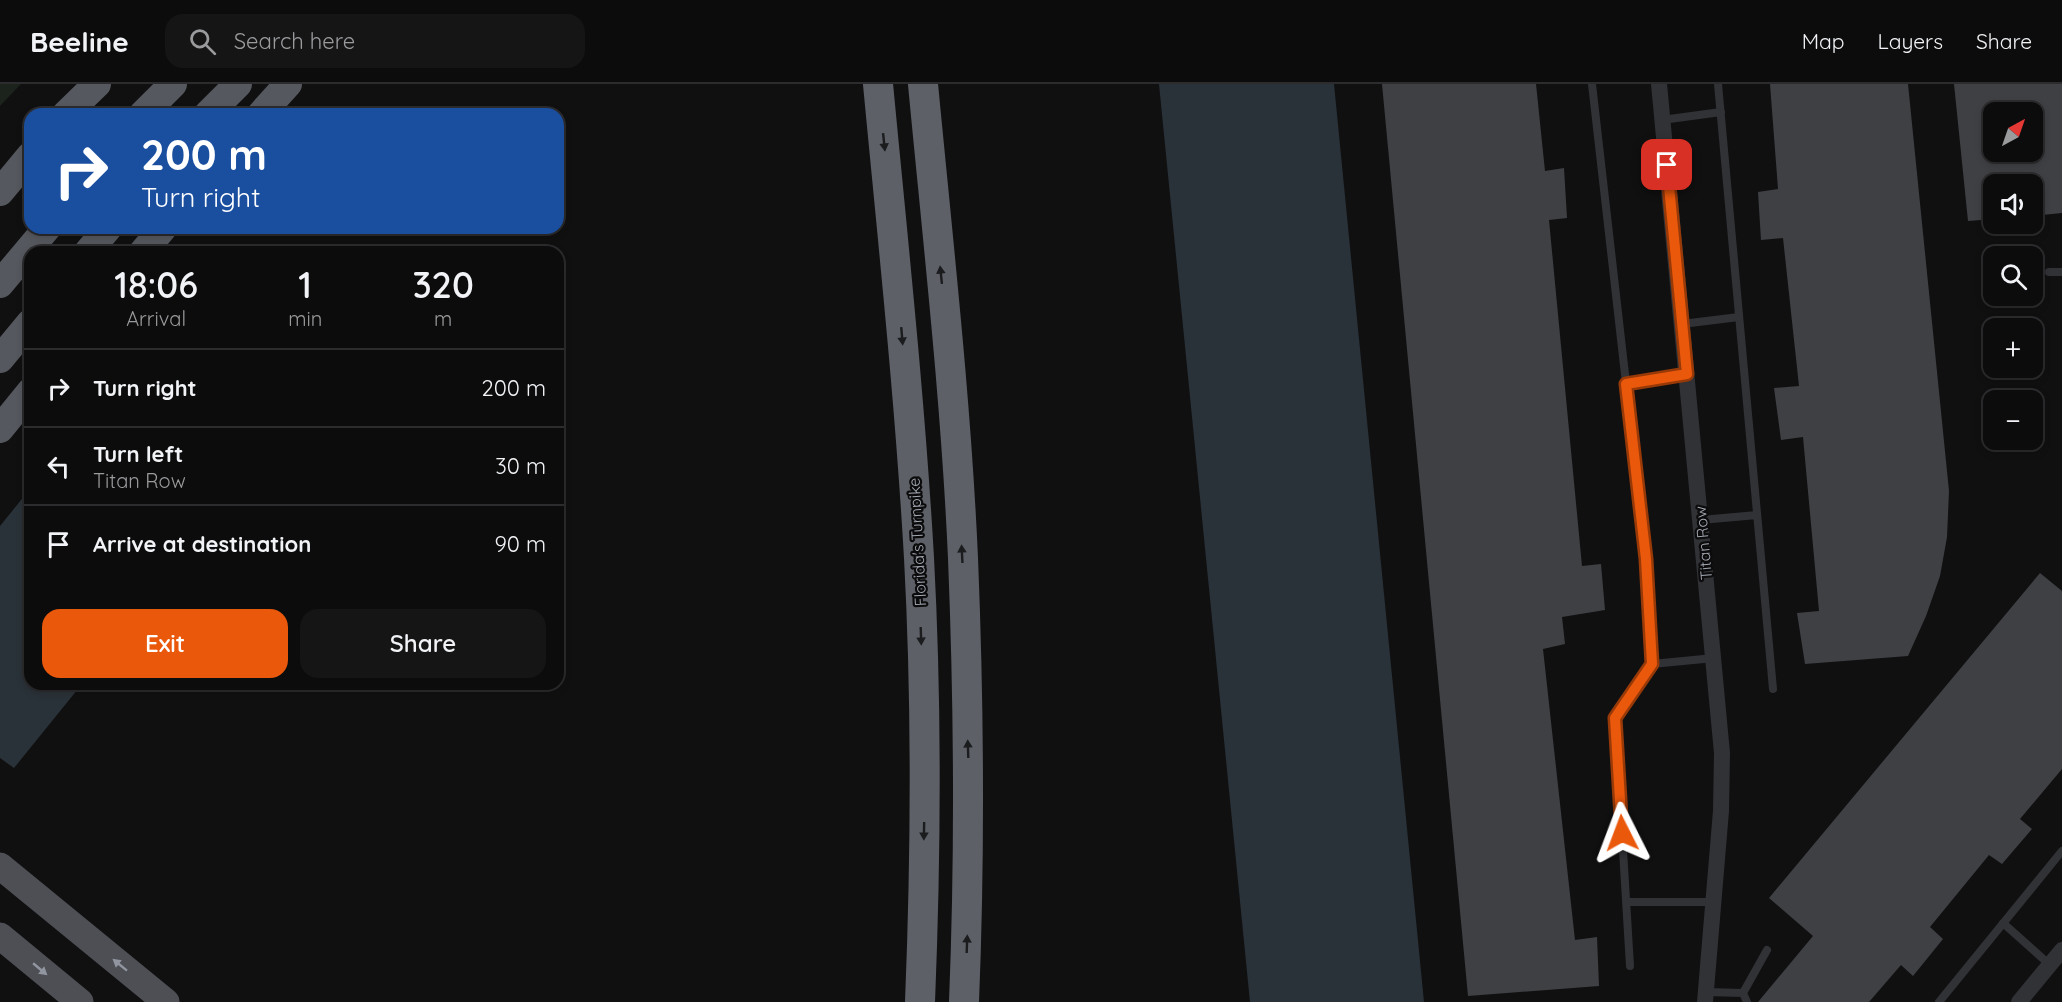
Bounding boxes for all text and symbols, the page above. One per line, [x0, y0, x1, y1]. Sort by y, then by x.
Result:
search box [165, 14, 585, 68]
text: Beeline [30, 24, 129, 59]
icon: search [186, 25, 219, 58]
text: Search here [234, 27, 355, 55]
text: Map [1802, 28, 1845, 54]
text: Layers [1878, 28, 1943, 54]
text: Share [1976, 28, 2032, 54]
north arrow [1983, 102, 2043, 162]
map controls [1983, 102, 2043, 450]
text: 200 m [141, 128, 267, 181]
icon: right [42, 132, 120, 210]
one-way arrow [879, 133, 889, 152]
pin [1641, 139, 1692, 190]
icon: arrive [1650, 148, 1683, 181]
button: sound [1983, 174, 2043, 234]
text: Turn right [141, 180, 260, 214]
button: search [1983, 246, 2043, 306]
text: 18:06 [114, 262, 198, 307]
text: 1 [298, 262, 312, 307]
text: 320 [412, 262, 474, 307]
one-way arrow [936, 266, 946, 285]
text: Arrival [126, 306, 186, 331]
text: min [288, 306, 322, 331]
text: m [434, 306, 452, 331]
button: + [1983, 318, 2043, 378]
one-way arrow [898, 327, 907, 346]
icon: right [42, 372, 75, 405]
text: Turn right [93, 374, 197, 402]
text: 200 m [482, 374, 546, 402]
button: − [1983, 390, 2043, 450]
text: Turn left [93, 440, 183, 468]
icon: left [42, 450, 75, 483]
text: 30 m [495, 452, 546, 480]
text: Titan Row [93, 468, 186, 493]
street label: Florida's Turnpike [904, 477, 930, 607]
street label: Titan Row [1690, 505, 1716, 581]
icon: arrive [42, 528, 75, 561]
text: Arrive at destination [93, 530, 311, 558]
text: 90 m [495, 530, 546, 558]
one-way arrow [958, 544, 967, 563]
button: Exit [42, 609, 288, 678]
button: Share [300, 609, 546, 678]
one-way arrow [916, 626, 926, 645]
one-way arrow [963, 739, 973, 758]
position arrow [1590, 801, 1654, 865]
one-way arrow [920, 821, 929, 840]
one-way arrow [962, 934, 971, 953]
one-way arrow [113, 959, 128, 972]
one-way arrow [32, 963, 48, 976]

